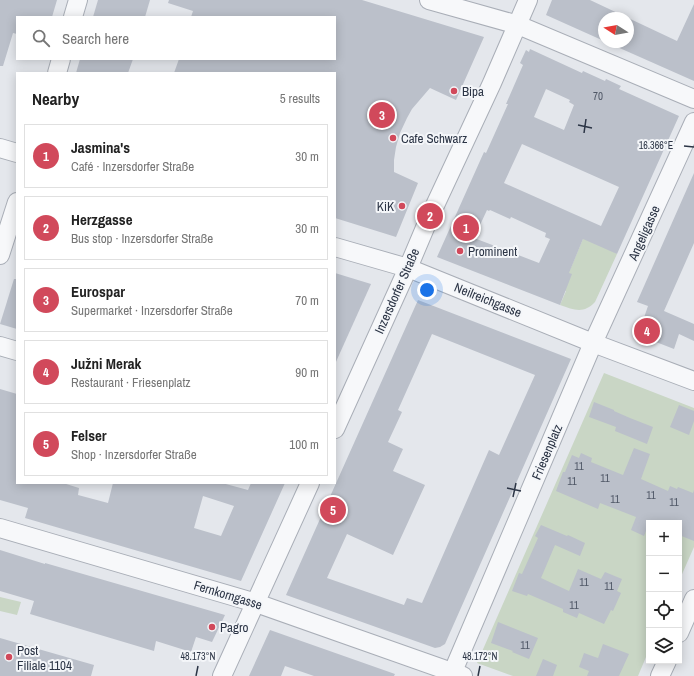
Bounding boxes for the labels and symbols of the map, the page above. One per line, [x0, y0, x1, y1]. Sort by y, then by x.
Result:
north arrow [598, 12, 634, 48]
place label: Bipa [462, 83, 484, 100]
marker: Bipa [449, 86, 459, 96]
house number: 70 [593, 89, 603, 103]
pin: 3 [369, 100, 395, 130]
place label: Cafe Schwarz [401, 130, 467, 147]
marker: Cafe Schwarz [388, 133, 398, 143]
text: 16.366°E [639, 139, 673, 152]
place label: KiK [377, 198, 394, 215]
marker: KiK [397, 201, 407, 211]
pin: 2 [417, 201, 443, 231]
street label: Angeligasse [624, 203, 664, 264]
pin: 1 [453, 213, 479, 243]
place label: Prominent [468, 243, 517, 260]
street label: Inzersdorfer Straße [371, 246, 423, 336]
marker: Prominent [455, 246, 465, 256]
street label: Neilreichgasse [452, 279, 524, 321]
your location [417, 280, 437, 300]
pin: 4 [634, 316, 660, 346]
street label: Friesenplatz [528, 422, 566, 482]
house number: 11 [574, 459, 584, 473]
house number: 11 [600, 471, 610, 485]
house number: 11 [567, 474, 577, 488]
house number: 11 [646, 488, 656, 502]
house number: 11 [610, 492, 620, 506]
pin: 5 [320, 495, 346, 525]
house number: 11 [669, 495, 679, 509]
house number: 11 [579, 575, 589, 589]
street label: Fernkorngasse [192, 577, 264, 613]
house number: 11 [604, 579, 614, 593]
house number: 11 [569, 598, 579, 612]
place label: Pagro [220, 619, 249, 636]
marker: Pagro [207, 622, 217, 632]
house number: 11 [520, 638, 530, 652]
place label: Post Filiale 1104 [17, 642, 72, 674]
text: 48.173°N [181, 650, 216, 663]
text: 48.172°N [463, 650, 498, 663]
marker: Post Filiale 1104 [4, 652, 14, 662]

